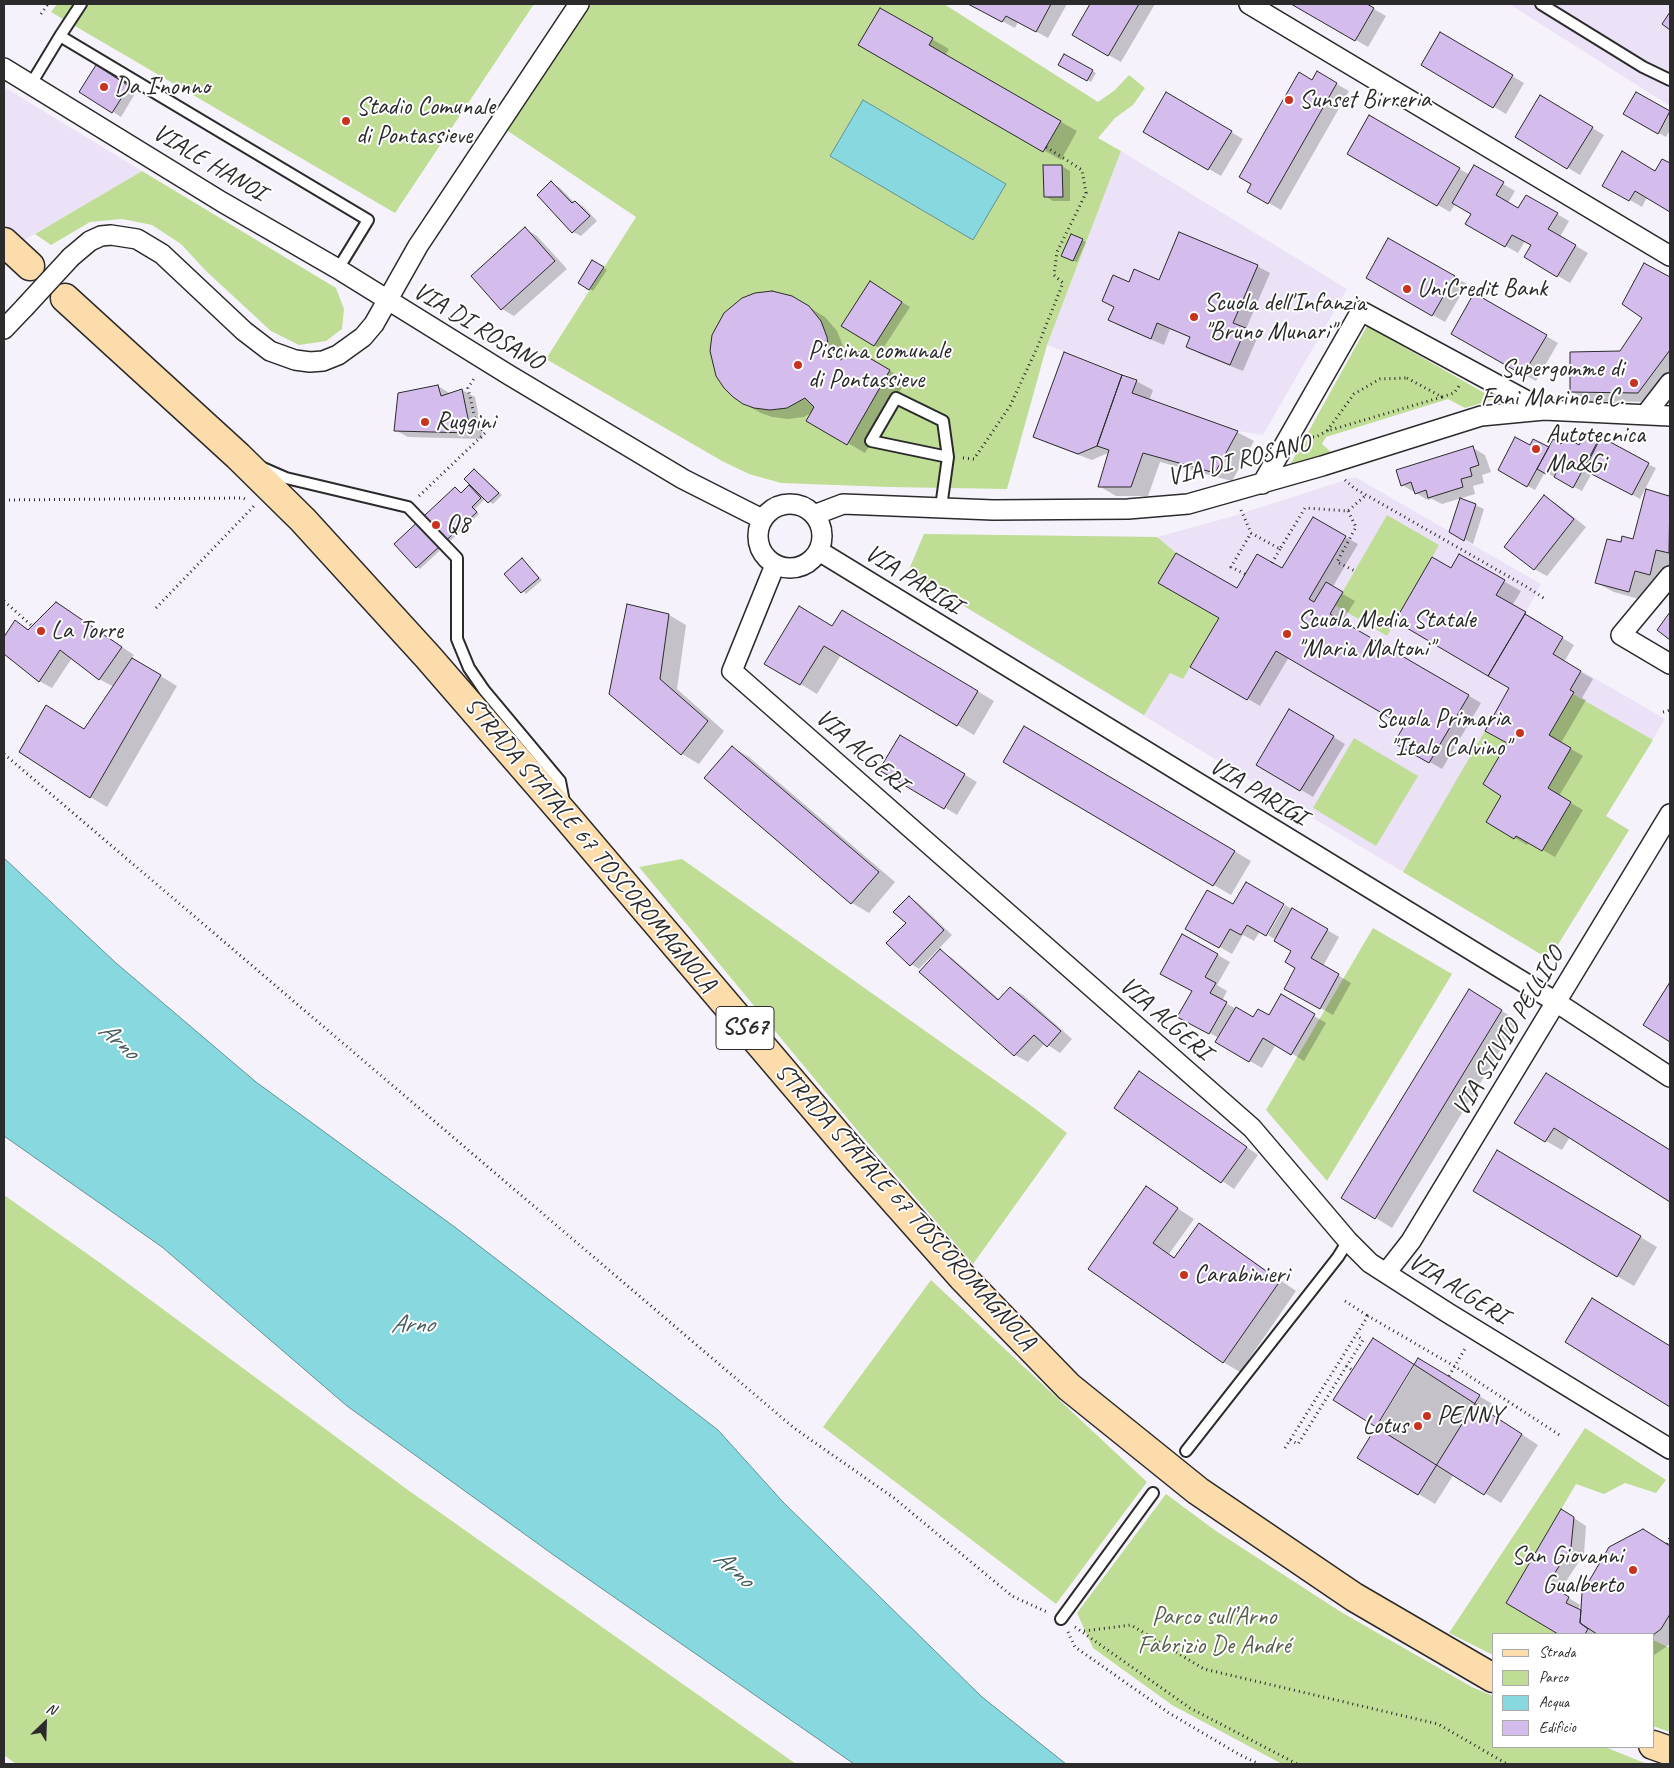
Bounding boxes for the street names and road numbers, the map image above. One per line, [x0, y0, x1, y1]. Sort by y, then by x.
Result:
street label: VIALE HANOI [147, 118, 271, 208]
street label: VIA DI ROSANO [408, 276, 548, 378]
street label: VIA DI ROSANO [1164, 429, 1314, 493]
street label: VIA PARIGI [859, 538, 967, 622]
street label: STRADA STATALE 67 TOSCOROMAGNOLA [458, 691, 722, 999]
street label: VIA ALGERI [809, 703, 913, 799]
street label: VIA PARIGI [1204, 751, 1312, 833]
street label: VIA SILVIO PELLICO [1447, 942, 1571, 1122]
street label: VIA ALGERI [1113, 971, 1217, 1067]
road number: SS67 [716, 1006, 774, 1050]
street label: STRADA STATALE 67 TOSCOROMAGNOLA [768, 1057, 1042, 1357]
street label: VIA ALGERI [1403, 1247, 1513, 1331]

